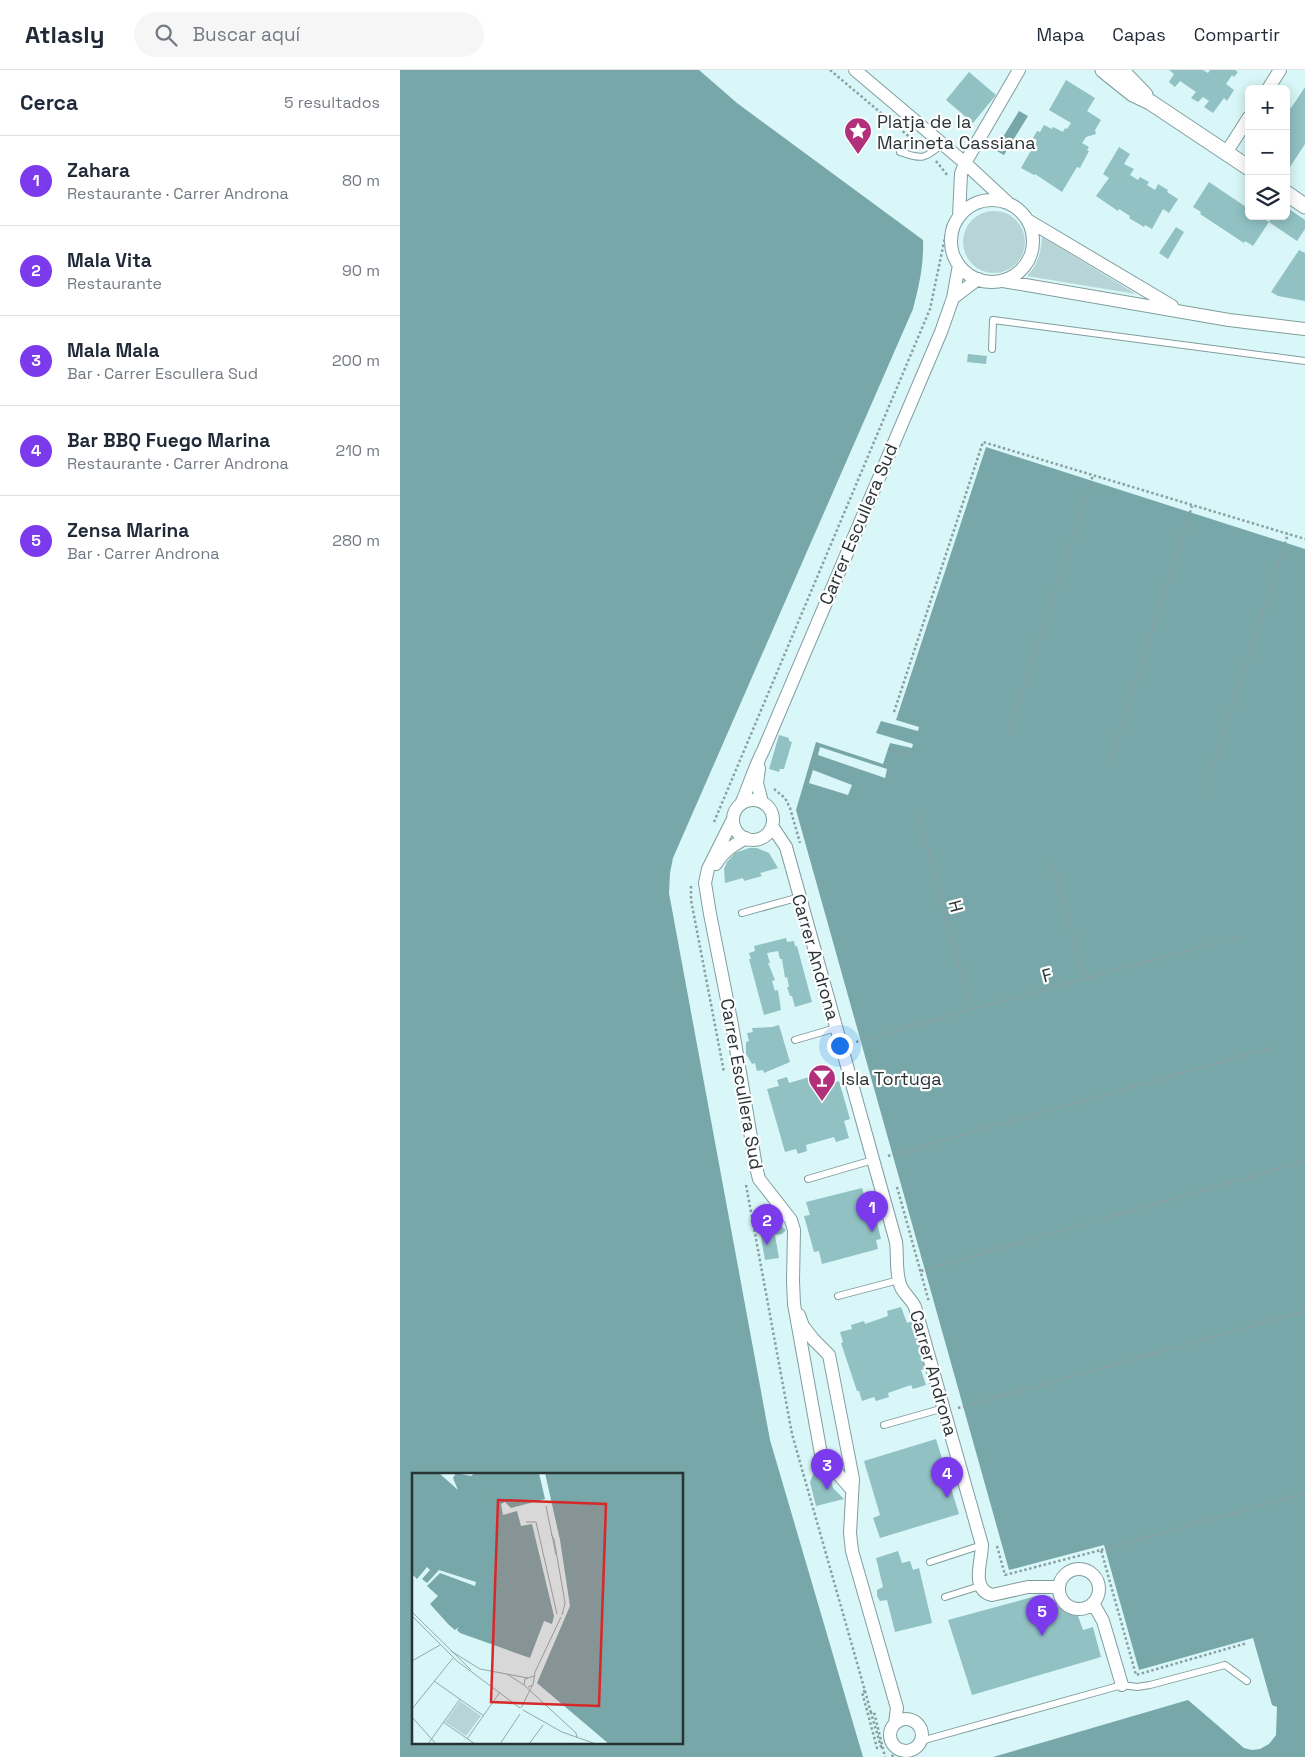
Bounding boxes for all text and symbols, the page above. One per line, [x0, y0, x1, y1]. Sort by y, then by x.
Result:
search box [134, 12, 484, 57]
text: Atlasly [25, 19, 104, 50]
icon: search [152, 21, 180, 49]
text: Buscar aquí [192, 22, 300, 47]
text: Mapa [1036, 23, 1084, 46]
text: Capas [1112, 23, 1166, 46]
text: Compartir [1194, 23, 1280, 46]
map controls [1245, 85, 1290, 220]
button: + [1245, 85, 1290, 130]
text: Cerca [20, 89, 78, 116]
text: 5 resultados [284, 92, 380, 113]
place label: Platja de la Marineta Cassiana [877, 110, 1036, 154]
place icon: Platja de la Marineta Cassiana [843, 116, 873, 155]
button: − [1245, 130, 1290, 175]
text: Zahara [67, 158, 130, 183]
text: 1 [32, 170, 40, 191]
text: 80 m [342, 170, 380, 191]
button: layers [1245, 175, 1290, 220]
text: Restaurante · Carrer Androna [67, 183, 289, 204]
text: Mala Vita [67, 248, 152, 273]
text: 2 [31, 260, 41, 281]
text: 90 m [342, 260, 380, 281]
text: Restaurante [67, 273, 162, 294]
text: Mala Mala [67, 338, 159, 363]
text: 3 [31, 350, 41, 371]
text: 200 m [332, 350, 380, 371]
text: Bar · Carrer Escullera Sud [67, 363, 258, 384]
text: Bar BBQ Fuego Marina [67, 428, 270, 453]
text: 4 [31, 440, 41, 461]
text: 210 m [336, 440, 380, 461]
street label: Carrer Escullera Sud [814, 440, 902, 608]
text: Restaurante · Carrer Androna [67, 453, 289, 474]
text: Zensa Marina [67, 518, 189, 543]
text: 5 [31, 530, 41, 551]
text: 280 m [332, 530, 380, 551]
text: Bar · Carrer Androna [67, 543, 220, 564]
street label: Carrer Androna [787, 891, 845, 1023]
street label: H [943, 897, 969, 915]
street label: F [1039, 963, 1055, 987]
street label: Carrer Escullera Sud [716, 997, 768, 1171]
your location [827, 1033, 853, 1059]
bar icon: Isla Tortuga [807, 1063, 837, 1102]
place label: Isla Tortuga [841, 1067, 942, 1090]
pin: 1 [856, 1191, 888, 1232]
pin: 2 [751, 1204, 783, 1245]
street label: Carrer Androna [905, 1307, 963, 1439]
pin: 3 [811, 1449, 843, 1490]
pin: 4 [931, 1457, 963, 1498]
inset map [412, 1473, 684, 1744]
pin: 5 [1026, 1595, 1058, 1636]

